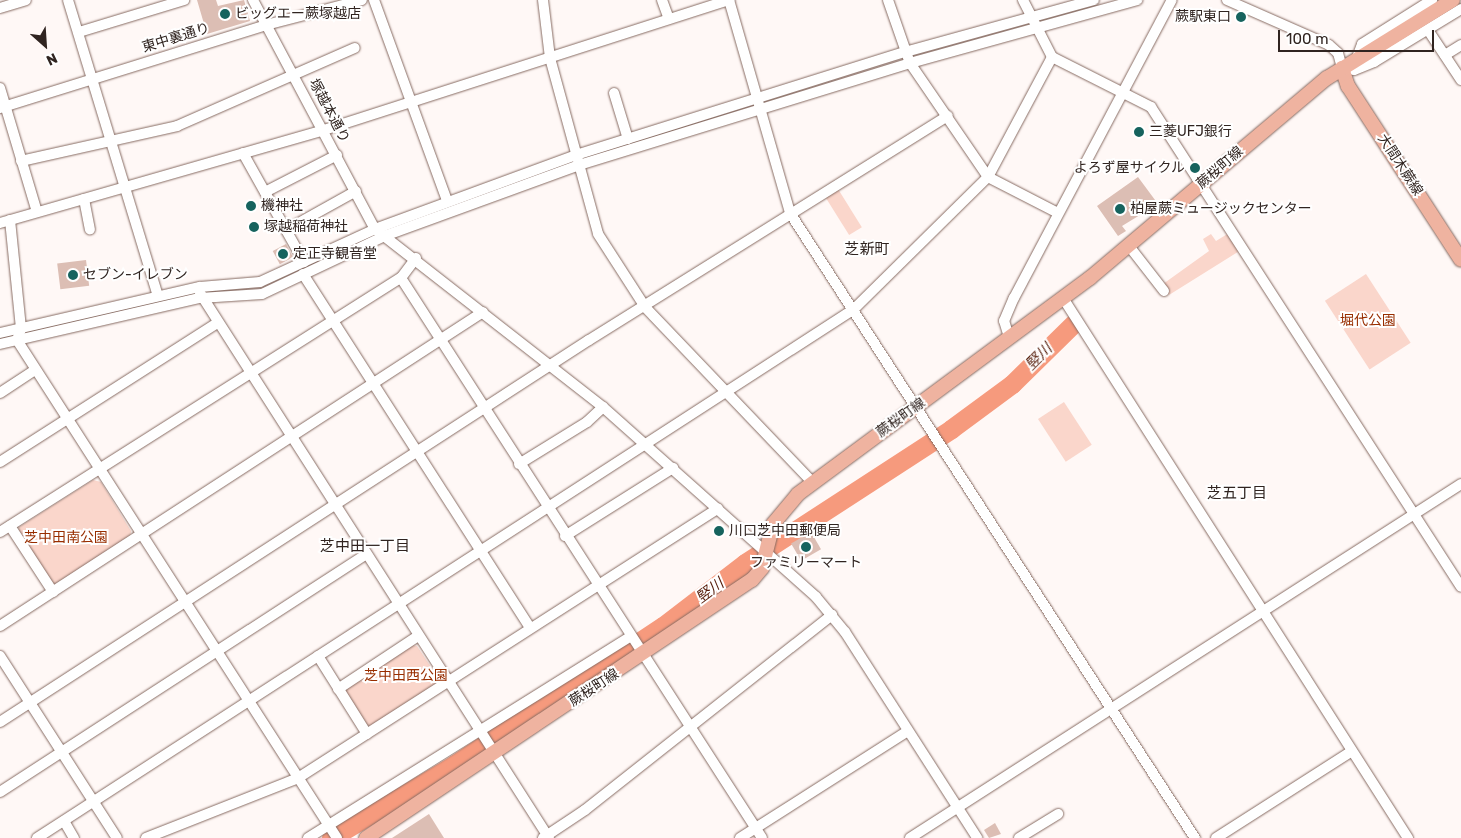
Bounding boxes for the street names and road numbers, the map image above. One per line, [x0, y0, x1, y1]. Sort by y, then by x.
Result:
street label: 東中裏通り [140, 20, 212, 56]
street label: 塚越本通り [305, 76, 353, 146]
street label: 大間木蕨線 [1374, 131, 1426, 199]
street label: 蕨桜町線 [1193, 143, 1247, 193]
street label: 蕨桜町線 [873, 395, 929, 441]
street label: 蕨桜町線 [566, 666, 622, 710]

